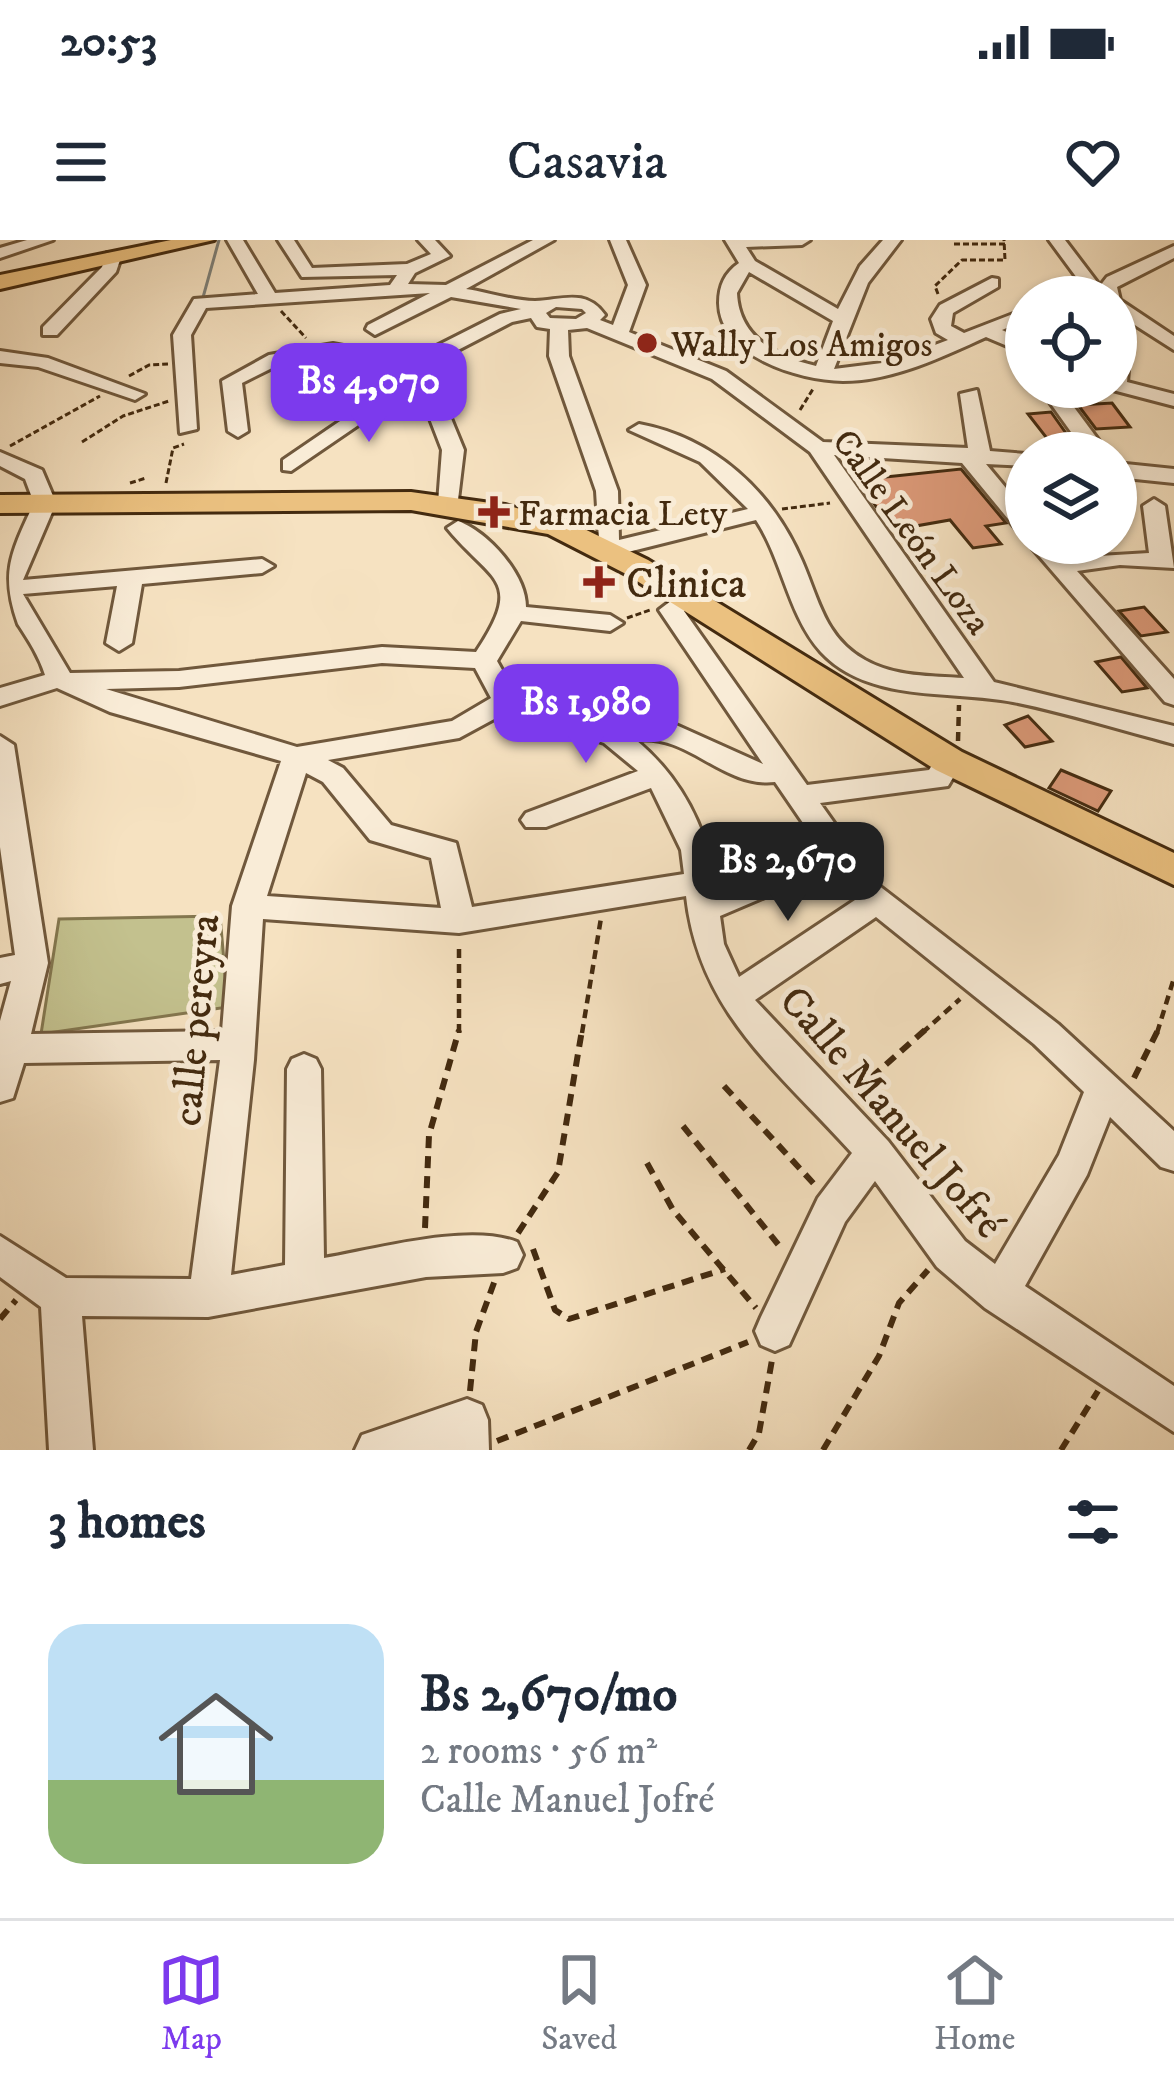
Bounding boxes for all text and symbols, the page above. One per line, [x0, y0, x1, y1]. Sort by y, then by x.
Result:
text: 20:53 [60, 14, 157, 70]
icon: menu [48, 129, 114, 195]
text: Casavia [507, 129, 667, 196]
icon: heart [1060, 129, 1126, 195]
map controls [1005, 276, 1137, 564]
button: locate [1005, 276, 1137, 408]
place label: Wally Los Amigos [670, 323, 933, 368]
marker: Wally Los Amigos [634, 330, 660, 356]
pin: Bs 4,070 [245, 343, 493, 445]
text: Bs 4,070 [298, 357, 440, 406]
street label: Calle León Loza [821, 421, 1001, 644]
button: layers [1005, 432, 1137, 564]
place label: Farmacia Lety [518, 492, 728, 537]
marker: Farmacia Lety [481, 499, 507, 525]
place label: Clinica [626, 559, 746, 611]
marker: Clinica [583, 566, 615, 598]
pin: Bs 1,980 [462, 664, 710, 766]
text: Bs 1,980 [521, 678, 651, 727]
pin: Bs 2,670 [664, 822, 912, 924]
text: Bs 2,670 [719, 836, 857, 885]
street label: calle pereyra [162, 912, 232, 1128]
street label: Calle Manuel Jofré [767, 976, 1015, 1250]
icon: filters [1060, 1489, 1126, 1555]
text: 3 homes [48, 1490, 206, 1554]
text: Bs 2,670/mo [420, 1663, 677, 1727]
icon: home [144, 1672, 288, 1816]
text: 2 rooms · 56 m² [420, 1727, 657, 1776]
text: Calle Manuel Jofré [420, 1776, 714, 1825]
tab: Map [158, 1947, 224, 2060]
tab: Saved [541, 1947, 617, 2060]
tab: Home [934, 1947, 1016, 2060]

